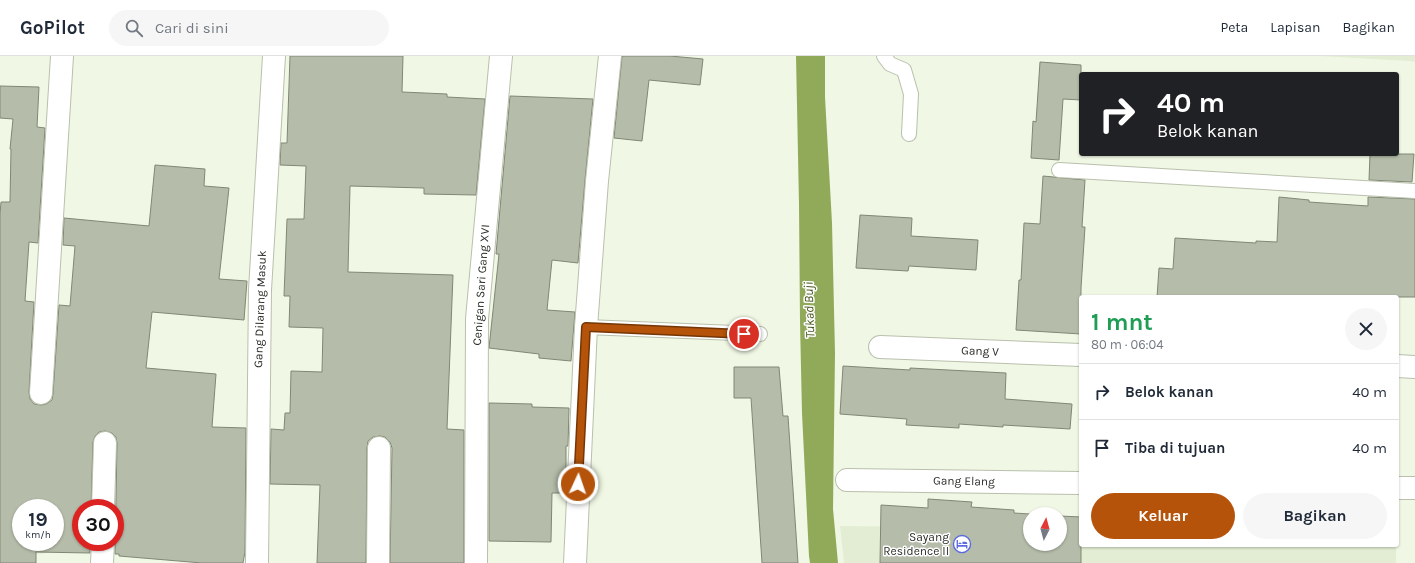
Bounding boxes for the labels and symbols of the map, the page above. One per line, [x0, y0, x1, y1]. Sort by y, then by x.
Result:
street label: Cenigan Sari Gang XVI [470, 224, 492, 346]
street label: Gang Dilarang Masuk [251, 250, 269, 368]
water label: Tukad Buji [800, 281, 817, 339]
pin [727, 317, 761, 351]
street label: Gang V [961, 343, 999, 359]
position arrow [557, 463, 599, 505]
street label: Gang Elang [933, 473, 995, 489]
speed limit sign: 30 [72, 499, 124, 551]
north arrow [1023, 507, 1067, 551]
place label: Sayang Residence II [883, 530, 949, 558]
hotel icon: Sayang Residence II [952, 534, 972, 554]

